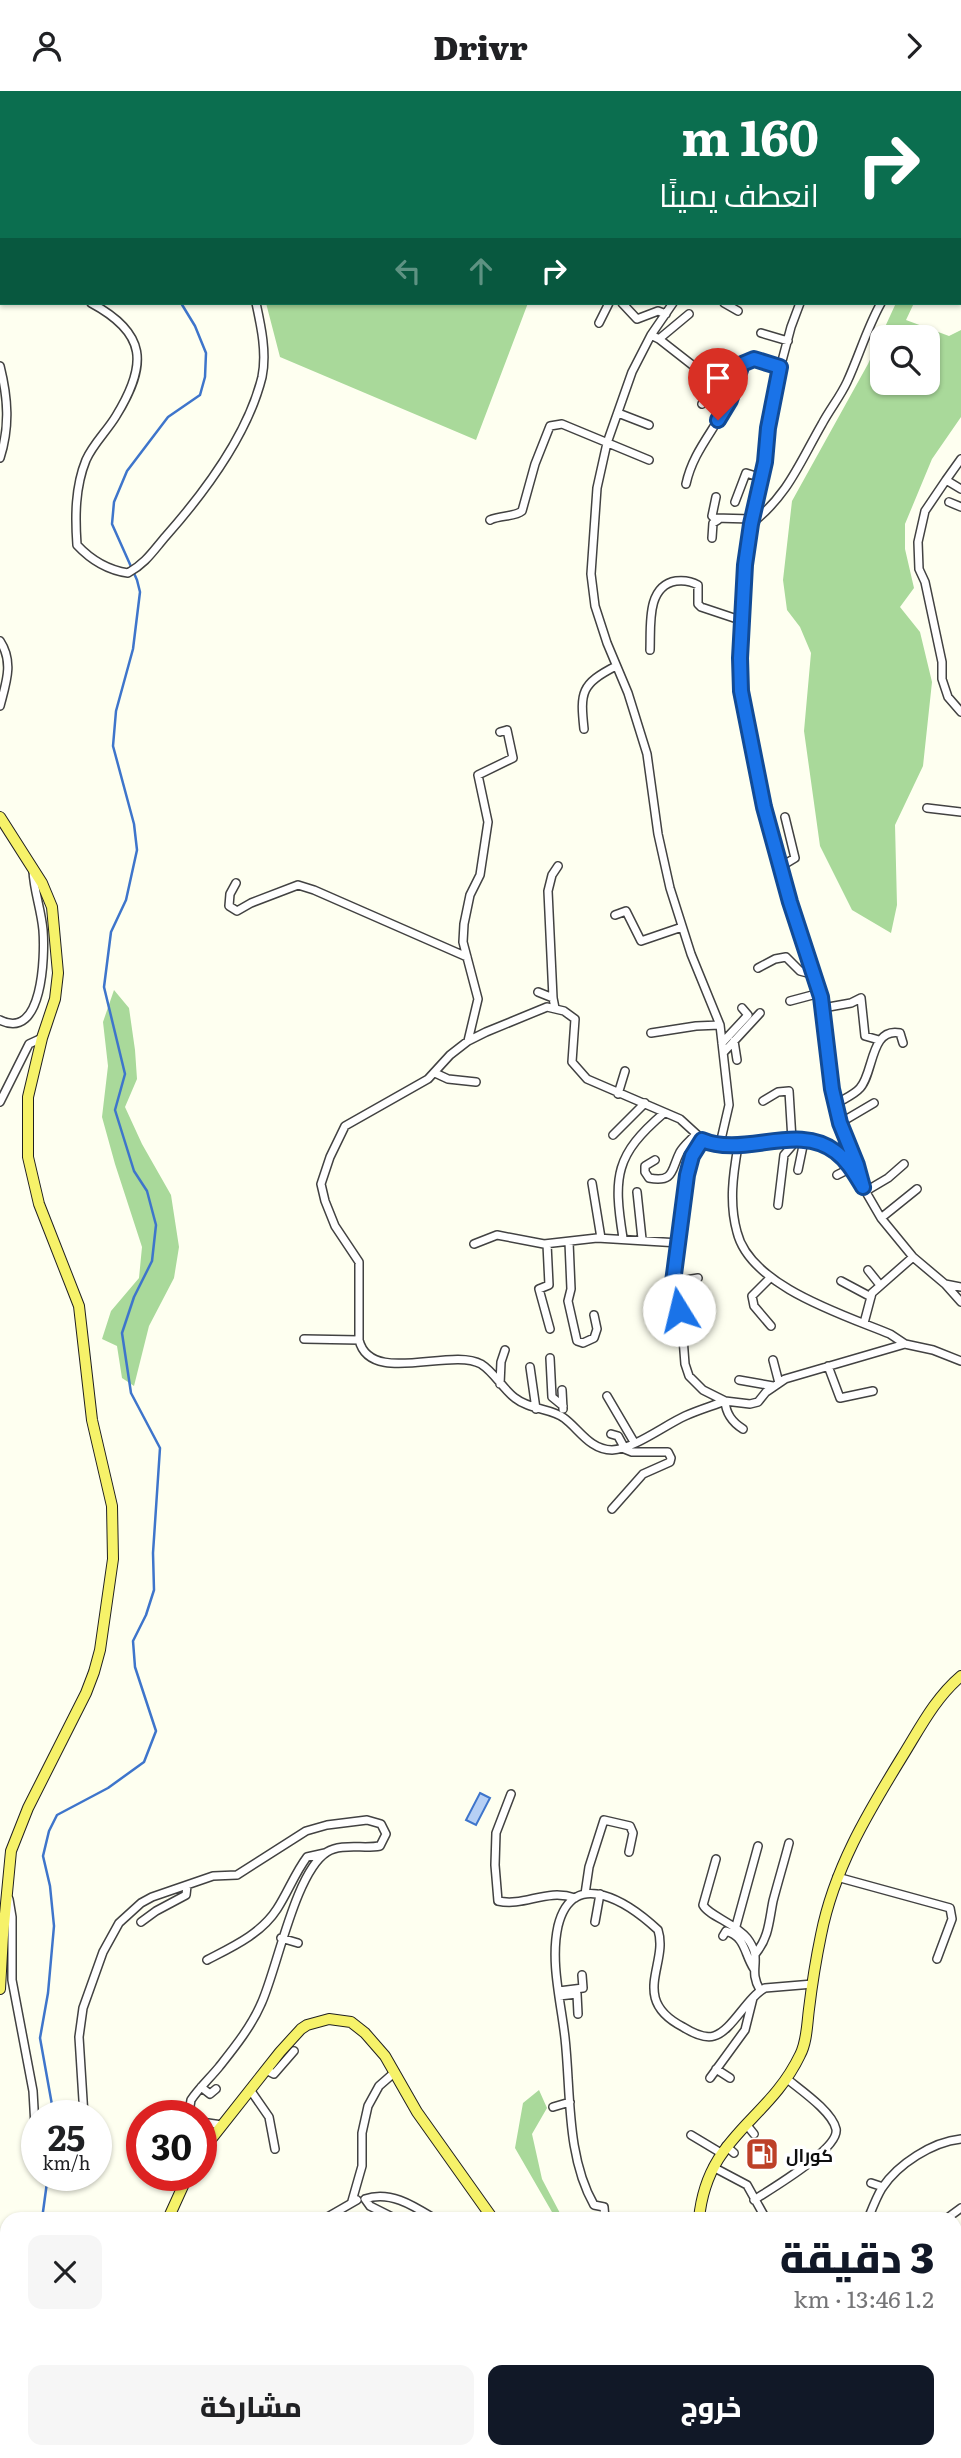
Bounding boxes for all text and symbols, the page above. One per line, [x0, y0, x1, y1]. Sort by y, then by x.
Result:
text: Drivr [433, 22, 528, 70]
icon: person [28, 27, 66, 65]
icon: forward [895, 27, 933, 65]
text: 160 m [681, 98, 819, 171]
icon: right [843, 119, 934, 210]
text: انعطف يمينًا [659, 169, 819, 217]
icon: left [389, 252, 427, 290]
icon: ahead [462, 252, 500, 290]
icon: right [535, 252, 573, 290]
map controls [870, 325, 940, 395]
button: search [870, 325, 940, 395]
pin [688, 348, 748, 420]
icon: arrive [699, 359, 737, 397]
position arrow [642, 1273, 716, 1347]
speed limit sign: 30 [126, 2100, 217, 2191]
text: 25 [48, 2110, 85, 2162]
fuel station icon: كورال [743, 2135, 781, 2173]
place label: كورال [786, 2141, 833, 2168]
text: km/h [43, 2149, 90, 2176]
text: 3 دقيقة [780, 2224, 934, 2286]
button: close [28, 2235, 102, 2309]
text: 1.2 km · 13:46 [794, 2281, 934, 2315]
button: مشاركة [28, 2365, 474, 2445]
button: خروج [488, 2365, 934, 2445]

